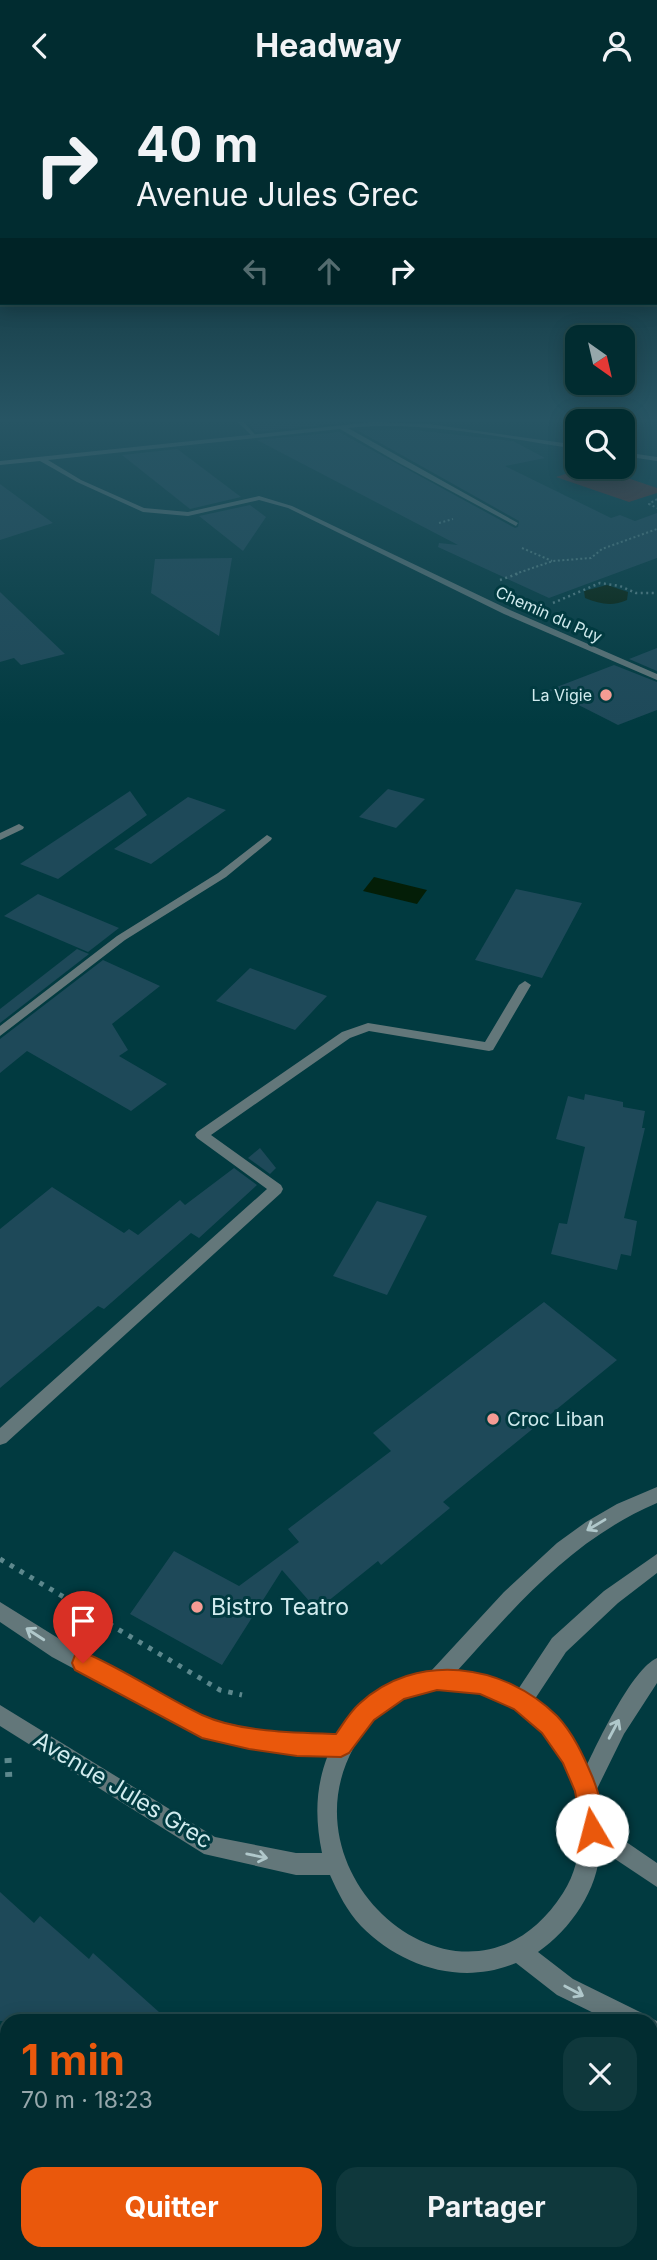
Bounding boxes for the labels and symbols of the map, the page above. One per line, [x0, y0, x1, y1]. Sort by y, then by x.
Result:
north arrow [565, 325, 635, 395]
street label: Chemin du Puy [493, 582, 605, 646]
place label: La Vigie [532, 685, 592, 705]
marker: La Vigie [598, 687, 614, 703]
place label: Croc Liban [507, 1408, 604, 1431]
marker: Croc Liban [485, 1411, 501, 1427]
one-way arrow [586, 1518, 606, 1532]
pin [53, 1591, 113, 1663]
place label: Bistro Teatro [211, 1593, 349, 1621]
marker: Bistro Teatro [189, 1599, 205, 1615]
one-way arrow [26, 1627, 45, 1641]
one-way arrow [608, 1719, 621, 1740]
street label: Avenue Jules Grec [29, 1726, 217, 1854]
position arrow [555, 1793, 629, 1867]
one-way arrow [245, 1850, 268, 1864]
one-way arrow [564, 1984, 584, 1998]

